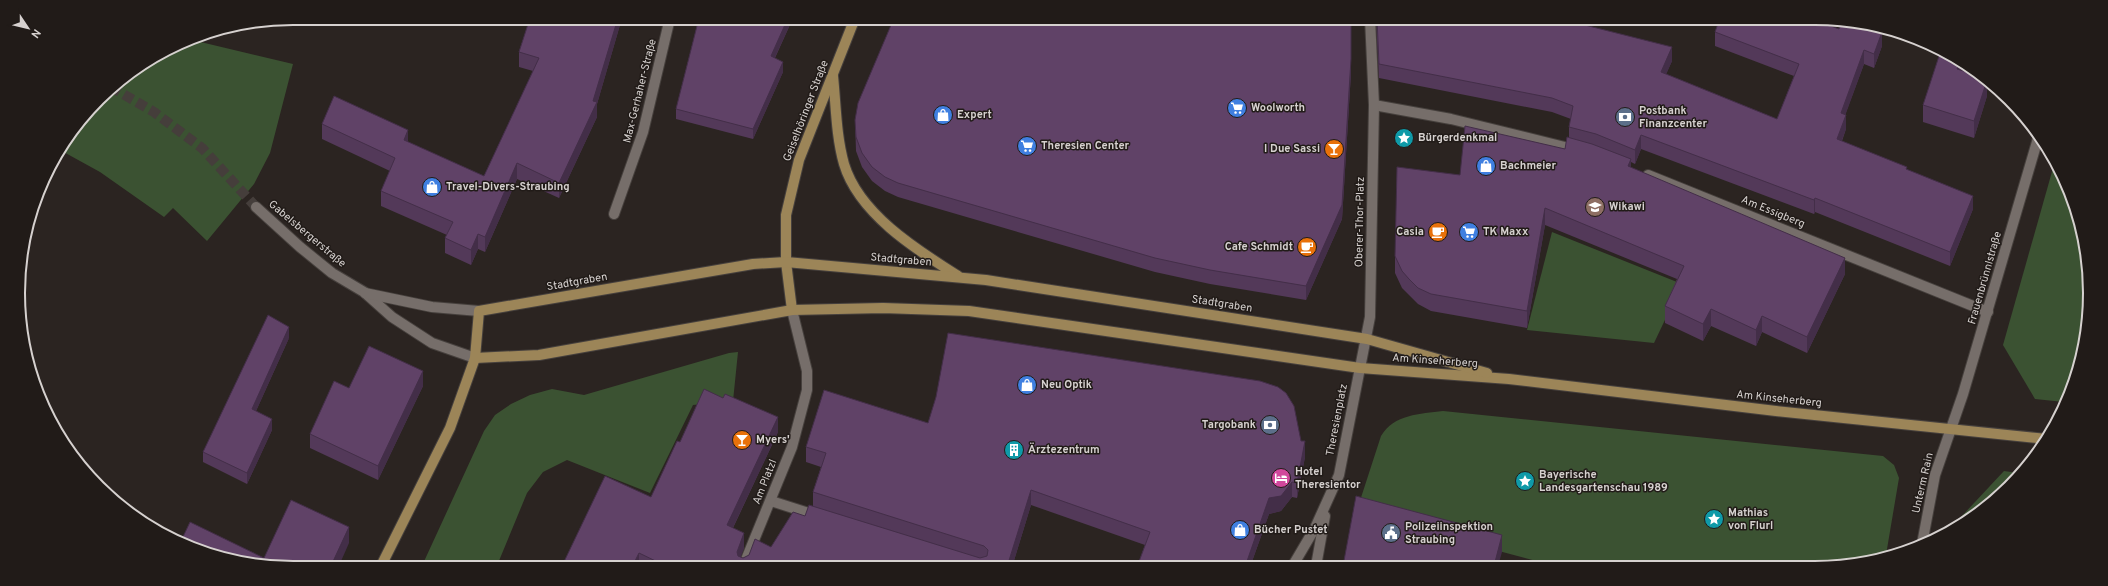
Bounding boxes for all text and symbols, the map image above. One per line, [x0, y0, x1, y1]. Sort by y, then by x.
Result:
north arrow [8, 8, 48, 48]
text: N [27, 26, 43, 40]
street label: Max-Gerhaher-Straße [620, 37, 660, 145]
street label: Geiselhöringer Straße [780, 58, 832, 164]
supermarket icon: Woolworth [1226, 97, 1248, 119]
place label: Woolworth [1251, 101, 1305, 115]
shop icon: Expert [932, 104, 954, 126]
place label: Postbank Finanzcenter [1639, 104, 1707, 131]
bank icon: Postbank Finanzcenter [1614, 106, 1636, 128]
place label: Expert [957, 108, 992, 122]
place icon: Bürgerdenkmal [1393, 127, 1415, 149]
place label: Bürgerdenkmal [1418, 131, 1497, 145]
supermarket icon: Theresien Center [1016, 135, 1038, 157]
bar icon: I Due Sassi [1323, 138, 1345, 160]
place label: Theresien Center [1041, 139, 1130, 153]
place label: I Due Sassi [1264, 142, 1320, 156]
shop icon: Bachmeier [1475, 155, 1497, 177]
place label: Bachmeier [1500, 159, 1556, 173]
shop icon: Travel-Divers-Straubing [421, 176, 443, 198]
street label: Oberer-Thor-Platz [1352, 177, 1368, 267]
place label: Travel-Divers-Straubing [446, 180, 570, 194]
street label: Am Essigberg [1739, 193, 1807, 231]
school or university icon: Wikawi [1584, 196, 1606, 218]
street label: Gabelsbergerstraße [265, 197, 349, 271]
place label: Wikawi [1609, 200, 1645, 214]
cafe icon: Casia [1427, 221, 1449, 243]
supermarket icon: TK Maxx [1458, 221, 1480, 243]
place label: Casia [1396, 225, 1424, 239]
place label: TK Maxx [1483, 225, 1529, 239]
street label: Frauenbrünnlstraße [1965, 230, 2005, 326]
cafe icon: Cafe Schmidt [1296, 236, 1318, 258]
place label: Cafe Schmidt [1225, 240, 1293, 254]
street label: Stadtgraben [870, 250, 932, 270]
street label: Stadtgraben [546, 270, 608, 294]
street label: Stadtgraben [1191, 292, 1253, 316]
street label: Am Kinseherberg [1392, 351, 1478, 371]
shop icon: Neu Optik [1016, 374, 1038, 396]
place label: Neu Optik [1041, 378, 1092, 392]
street label: Theresienplatz [1323, 383, 1351, 457]
street label: Am Kinseherberg [1736, 388, 1822, 410]
bank icon: Targobank [1259, 414, 1281, 436]
place label: Targobank [1202, 418, 1256, 432]
bar icon: Myers' [731, 429, 753, 451]
place label: Myers' [756, 433, 790, 447]
building icon: Ärztezentrum [1003, 439, 1025, 461]
place label: Ärztezentrum [1028, 442, 1100, 457]
street label: Unterm Rain [1909, 451, 1937, 515]
street label: Am Platzl [750, 457, 780, 507]
place label: Hotel Theresientor [1295, 465, 1361, 492]
hotel icon: Hotel Theresientor [1270, 467, 1292, 489]
place label: Bayerische Landesgartenschau 1989 [1539, 468, 1668, 495]
place icon: Bayerische Landesgartenschau 1989 [1514, 470, 1536, 492]
place label: Mathias von Flurl [1728, 506, 1773, 533]
place icon: Mathias von Flurl [1703, 508, 1725, 530]
shop icon: Bücher Pustet [1229, 519, 1251, 541]
place label: Polizeiinspektion Straubing [1405, 520, 1493, 547]
public building icon: Polizeiinspektion Straubing [1380, 522, 1402, 544]
place label: Bücher Pustet [1254, 523, 1328, 537]

